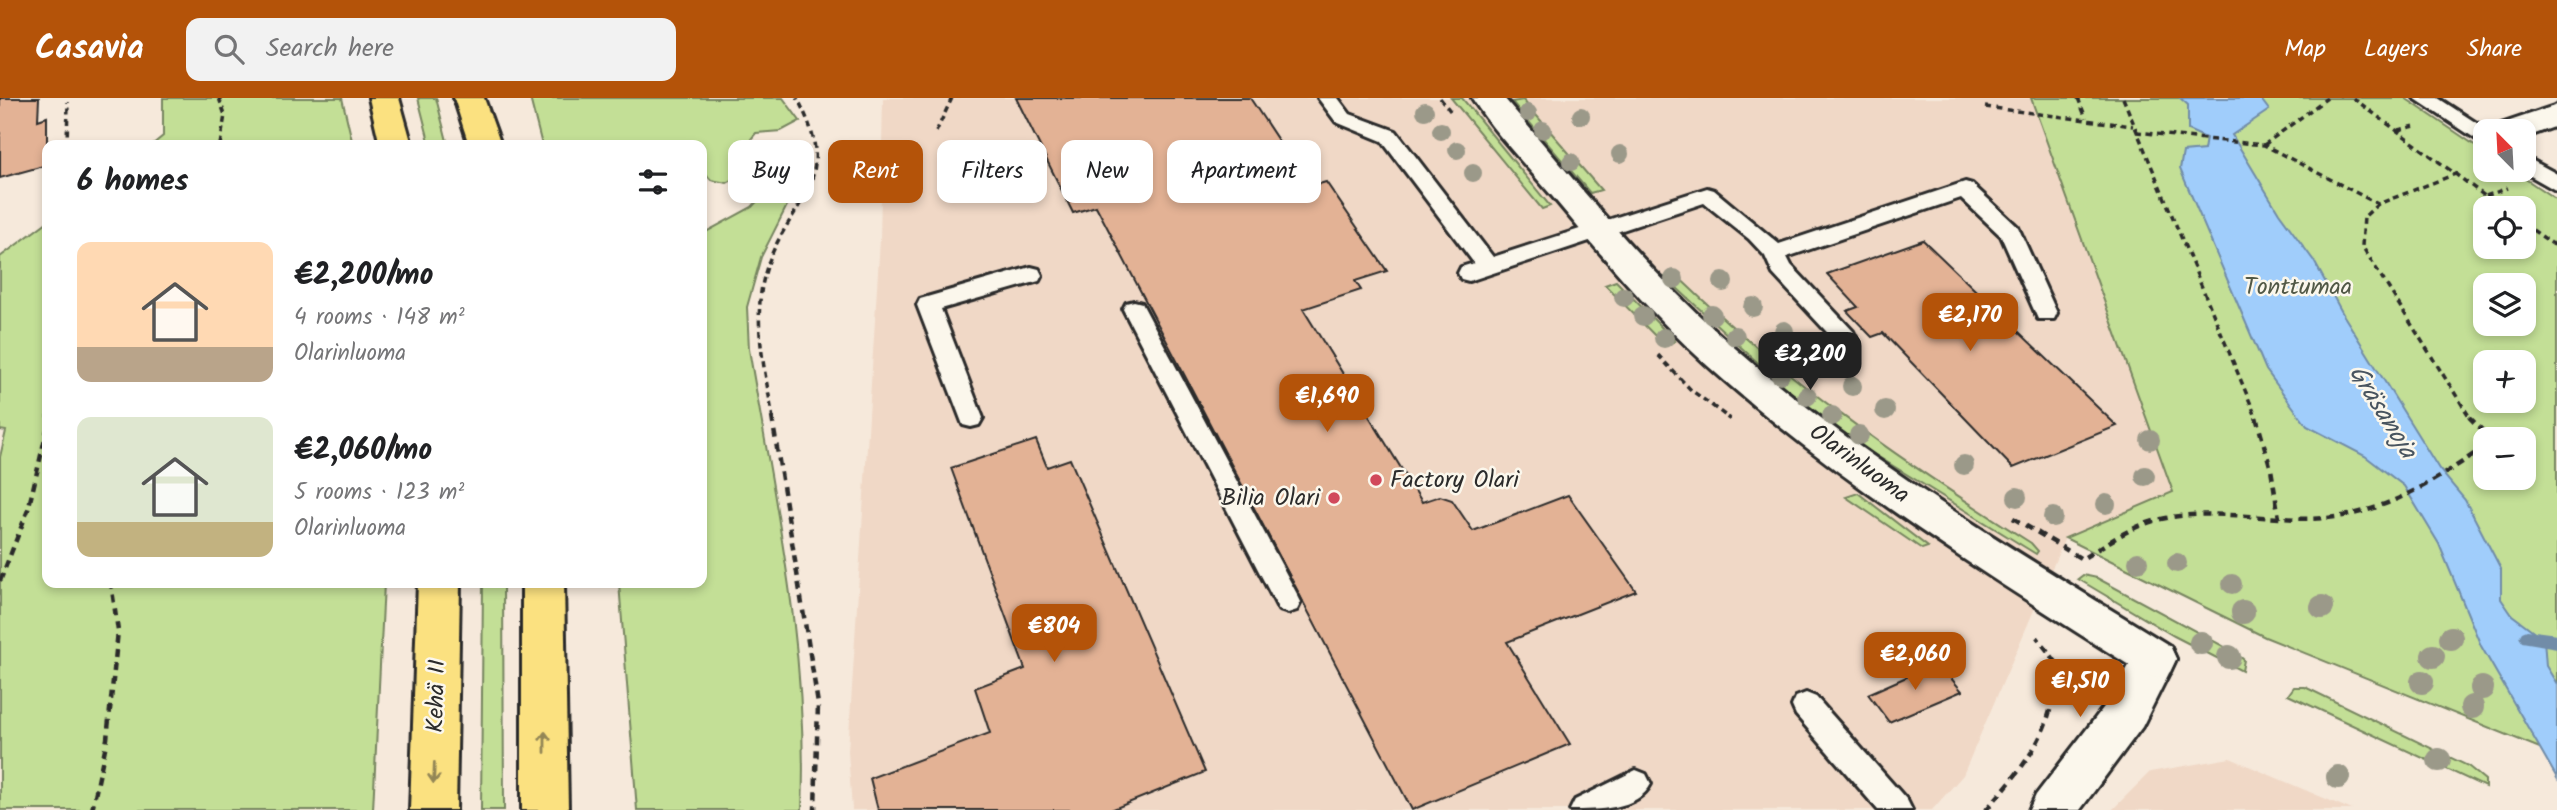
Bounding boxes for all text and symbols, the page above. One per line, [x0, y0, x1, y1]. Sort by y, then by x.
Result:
search box [186, 18, 676, 81]
text: Casavia [35, 23, 144, 76]
text: Search here [266, 28, 394, 70]
icon: search [210, 30, 248, 68]
text: Map [2284, 30, 2326, 69]
text: Layers [2364, 30, 2428, 69]
text: Share [2466, 30, 2522, 69]
north arrow [2473, 119, 2536, 182]
map controls [2473, 119, 2536, 490]
chip: Buy [728, 140, 814, 203]
chip: Rent [828, 140, 923, 203]
chip: Filters [937, 140, 1047, 203]
chip: New [1061, 140, 1153, 203]
chip: Apartment [1167, 140, 1321, 203]
text: 6 homes [77, 158, 189, 206]
icon: filters [634, 163, 672, 201]
button: locate [2473, 196, 2536, 259]
text: €2,200/mo [294, 252, 433, 300]
park label: Tonttumaa [2244, 268, 2352, 307]
icon: home [133, 270, 217, 354]
button: layers [2473, 273, 2536, 336]
pin: €2,170 [1913, 294, 2027, 353]
text: €2,170 [1938, 298, 2002, 334]
text: 4 rooms · 148 m² [294, 300, 465, 336]
pin: €2,200 [1753, 332, 1867, 392]
text: Olarinluoma [294, 336, 406, 372]
text: €2,200 [1774, 337, 1846, 373]
button: + [2473, 350, 2536, 413]
water label: Gräsanoja [2337, 357, 2428, 469]
pin: €1,690 [1270, 374, 1384, 434]
text: €1,690 [1295, 379, 1359, 415]
street label: Olarinluoma [1800, 414, 1918, 514]
text: €2,060/mo [294, 427, 432, 475]
button: − [2473, 427, 2536, 490]
icon: home [133, 445, 217, 529]
place label: Factory Olari [1390, 461, 1520, 500]
marker: Factory Olari [1368, 472, 1384, 488]
text: 5 rooms · 123 m² [294, 475, 464, 511]
place label: Bilia Olari [1221, 479, 1321, 518]
marker: Bilia Olari [1326, 490, 1342, 506]
text: Olarinluoma [294, 511, 406, 547]
pin: €804 [1013, 604, 1095, 664]
text: €804 [1028, 609, 1080, 645]
pin: €2,060 [1858, 632, 1972, 692]
text: €2,060 [1880, 637, 1950, 673]
street label: Kehä II [416, 658, 458, 734]
pin: €1,510 [2023, 660, 2137, 719]
text: €1,510 [2051, 664, 2109, 700]
one-way arrow [538, 731, 552, 754]
one-way arrow [428, 762, 441, 785]

